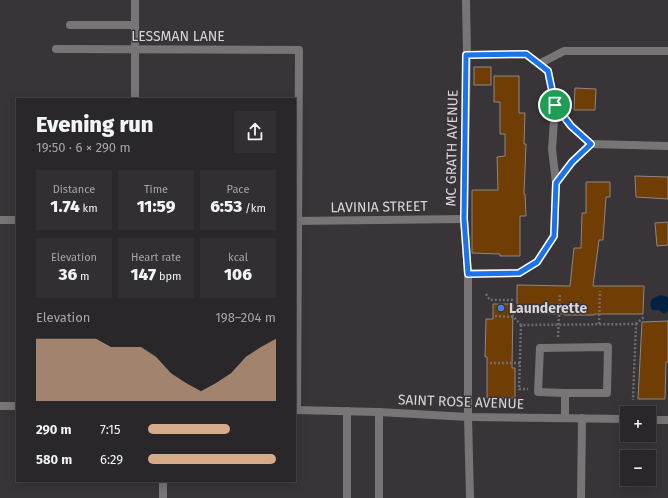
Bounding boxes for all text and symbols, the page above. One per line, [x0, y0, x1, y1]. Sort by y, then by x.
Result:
street label: LESSMAN LANE [131, 28, 225, 45]
pin [538, 88, 572, 122]
street label: MC GRATH AVENUE [442, 89, 462, 207]
icon: arrive [544, 94, 566, 116]
text: Evening run [36, 111, 153, 138]
button: share [234, 111, 276, 153]
text: 19:50 · 6 × 290 m [36, 140, 131, 155]
text: Distance [53, 183, 95, 196]
text: Time [144, 183, 168, 196]
text: Pace [227, 183, 249, 196]
text: 1.74 [50, 196, 80, 217]
text: 11:59 [137, 196, 175, 217]
text: 6:53 [210, 196, 242, 217]
street label: LAVINIA STREET [330, 198, 429, 216]
text: km [80, 202, 98, 215]
text: /km [242, 202, 266, 215]
text: Elevation [51, 251, 97, 264]
text: Heart rate [131, 251, 181, 264]
text: kcal [228, 251, 248, 264]
text: 36 [58, 264, 77, 285]
text: 147 [131, 264, 156, 285]
text: 106 [224, 264, 252, 285]
text: m [77, 270, 90, 283]
text: bpm [156, 270, 181, 283]
place label: Launderette [509, 300, 587, 317]
marker: Launderette [496, 303, 506, 313]
text: Elevation [36, 310, 90, 325]
text: 198–204 m [215, 310, 276, 325]
street label: SAINT ROSE AVENUE [397, 391, 525, 413]
map controls [620, 406, 656, 486]
button: + [620, 406, 656, 442]
text: 290 m [36, 422, 72, 437]
text: 7:15 [100, 422, 121, 437]
button: − [620, 450, 656, 486]
text: 580 m [36, 452, 72, 467]
text: 6:29 [100, 452, 123, 467]

